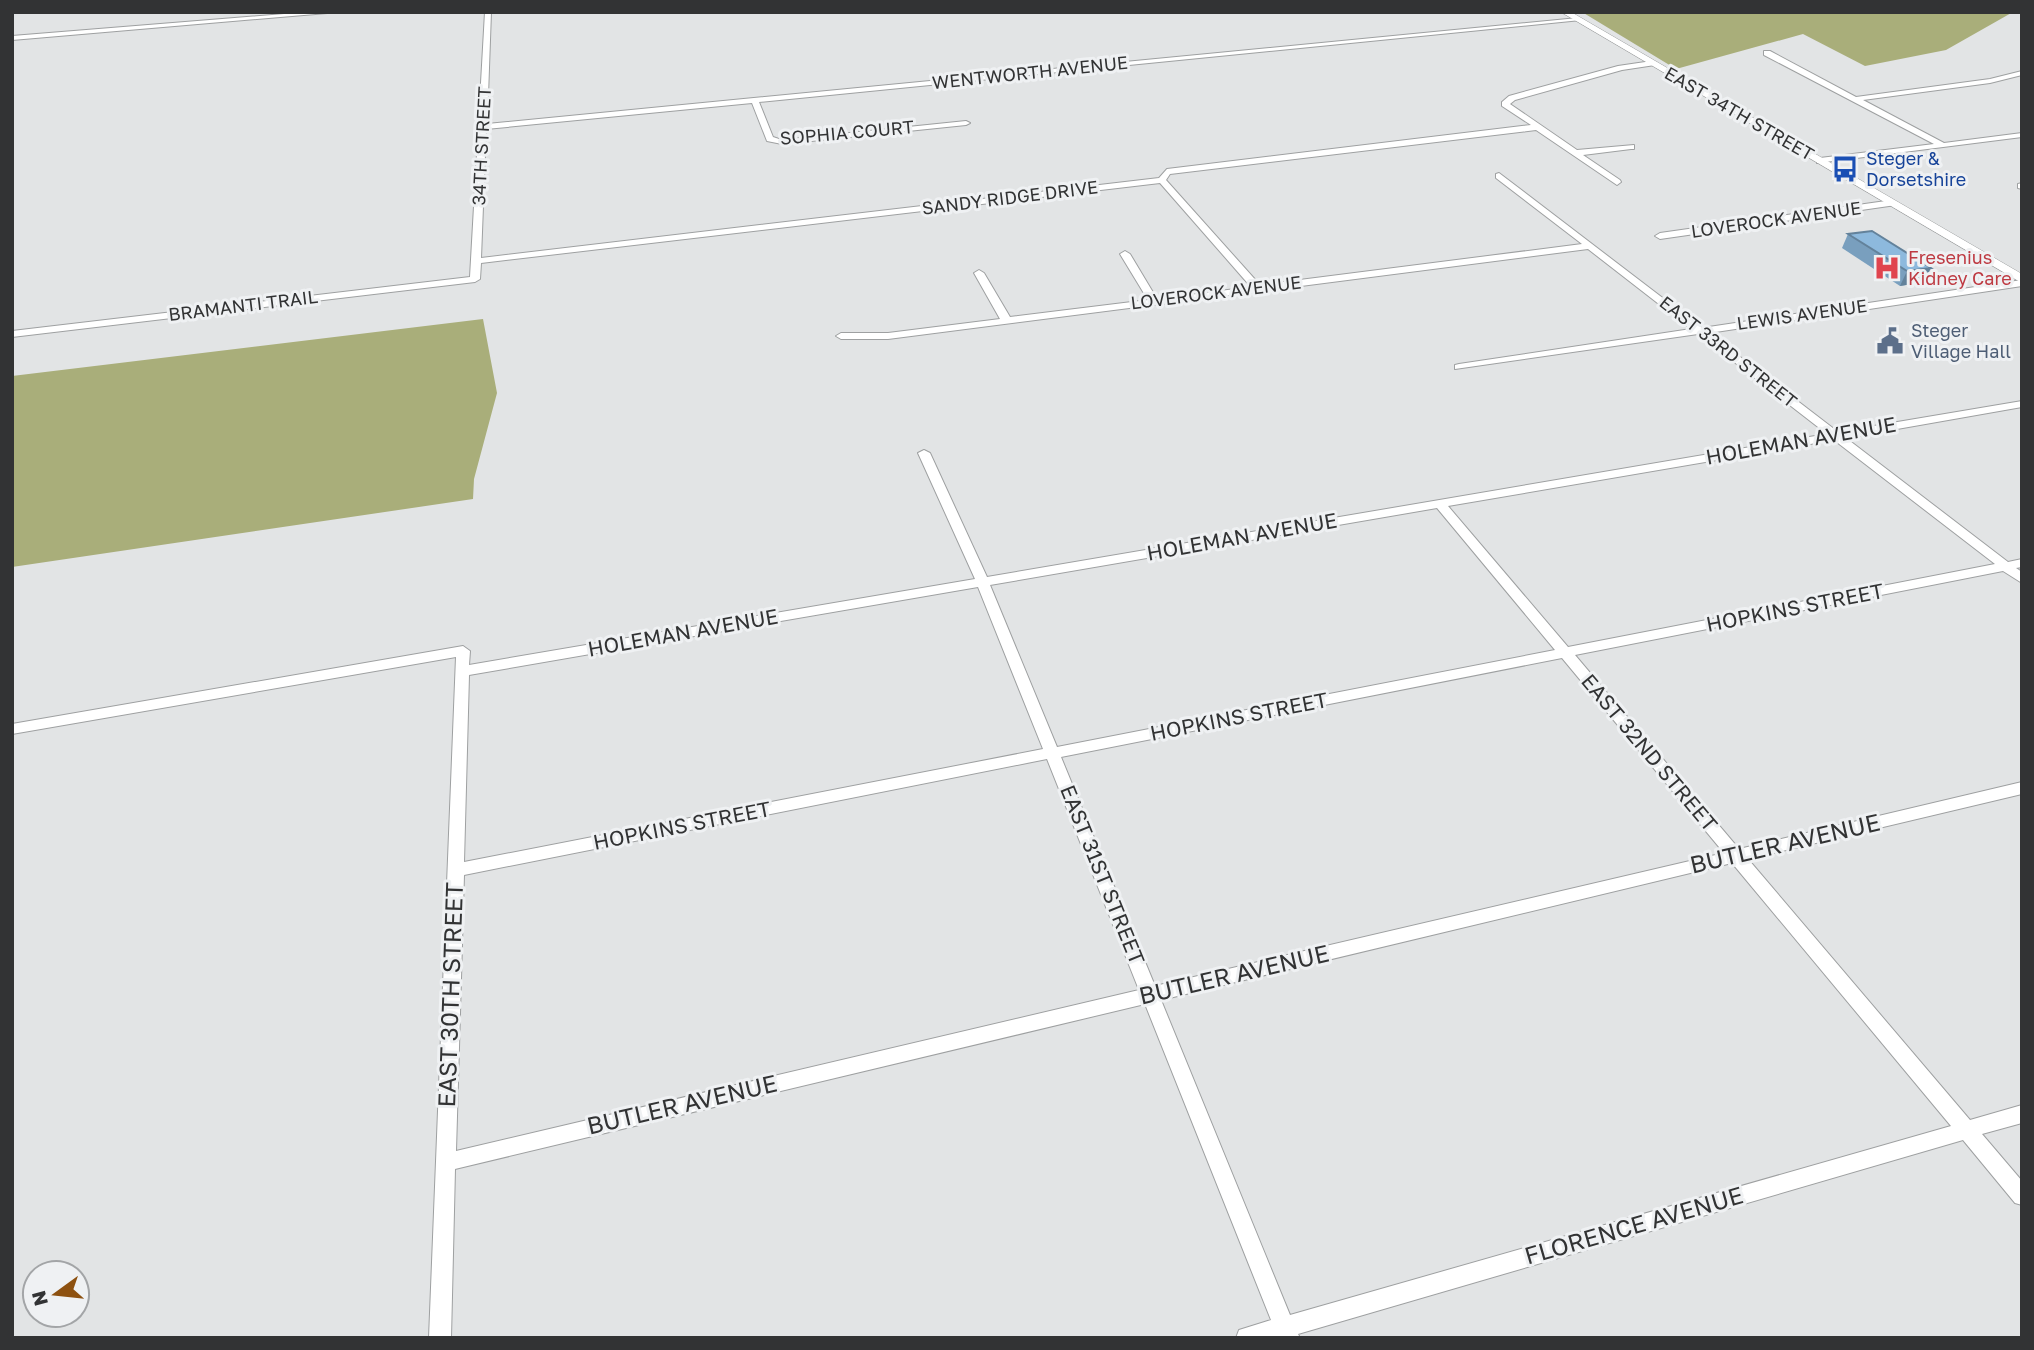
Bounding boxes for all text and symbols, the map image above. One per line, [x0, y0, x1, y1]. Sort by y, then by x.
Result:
street label: WENTWORTH AVENUE [931, 51, 1129, 93]
street label: EAST 34TH STREET [1661, 61, 1818, 165]
street label: 34TH STREET [467, 86, 495, 206]
street label: SOPHIA COURT [779, 115, 915, 149]
place label: Steger & Dorsetshire [1866, 147, 1966, 190]
bus stop icon: Steger & Dorsetshire [1830, 154, 1860, 184]
street label: SANDY RIDGE DRIVE [921, 175, 1099, 219]
street label: LOVEROCK AVENUE [1689, 196, 1862, 242]
place label: Fresenius Kidney Care [1908, 246, 2012, 289]
hospital icon: Fresenius Kidney Care [1872, 253, 1902, 283]
street label: LOVEROCK AVENUE [1129, 271, 1302, 313]
street label: BRAMANTI TRAIL [167, 285, 319, 325]
street label: EAST 33RD STREET [1656, 291, 1802, 412]
street label: LEWIS AVENUE [1735, 294, 1868, 334]
place label: Steger Village Hall [1911, 319, 2011, 362]
public building icon: Steger Village Hall [1875, 326, 1905, 356]
street label: HOLEMAN AVENUE [1704, 410, 1898, 470]
street label: HOLEMAN AVENUE [1145, 506, 1339, 566]
street label: HOPKINS STREET [1704, 577, 1886, 637]
street label: HOLEMAN AVENUE [586, 602, 780, 662]
street label: EAST 32ND STREET [1576, 668, 1723, 837]
street label: HOPKINS STREET [1148, 686, 1330, 746]
street label: EAST 31ST STREET [1055, 781, 1151, 968]
street label: HOPKINS STREET [591, 795, 773, 855]
street label: BUTLER AVENUE [1687, 807, 1883, 879]
street label: EAST 30TH STREET [431, 882, 468, 1108]
street label: BUTLER AVENUE [1136, 938, 1332, 1010]
street label: BUTLER AVENUE [584, 1068, 780, 1140]
street label: FLORENCE AVENUE [1521, 1179, 1746, 1270]
north arrow [21, 1259, 91, 1329]
text: N [26, 1289, 52, 1308]

